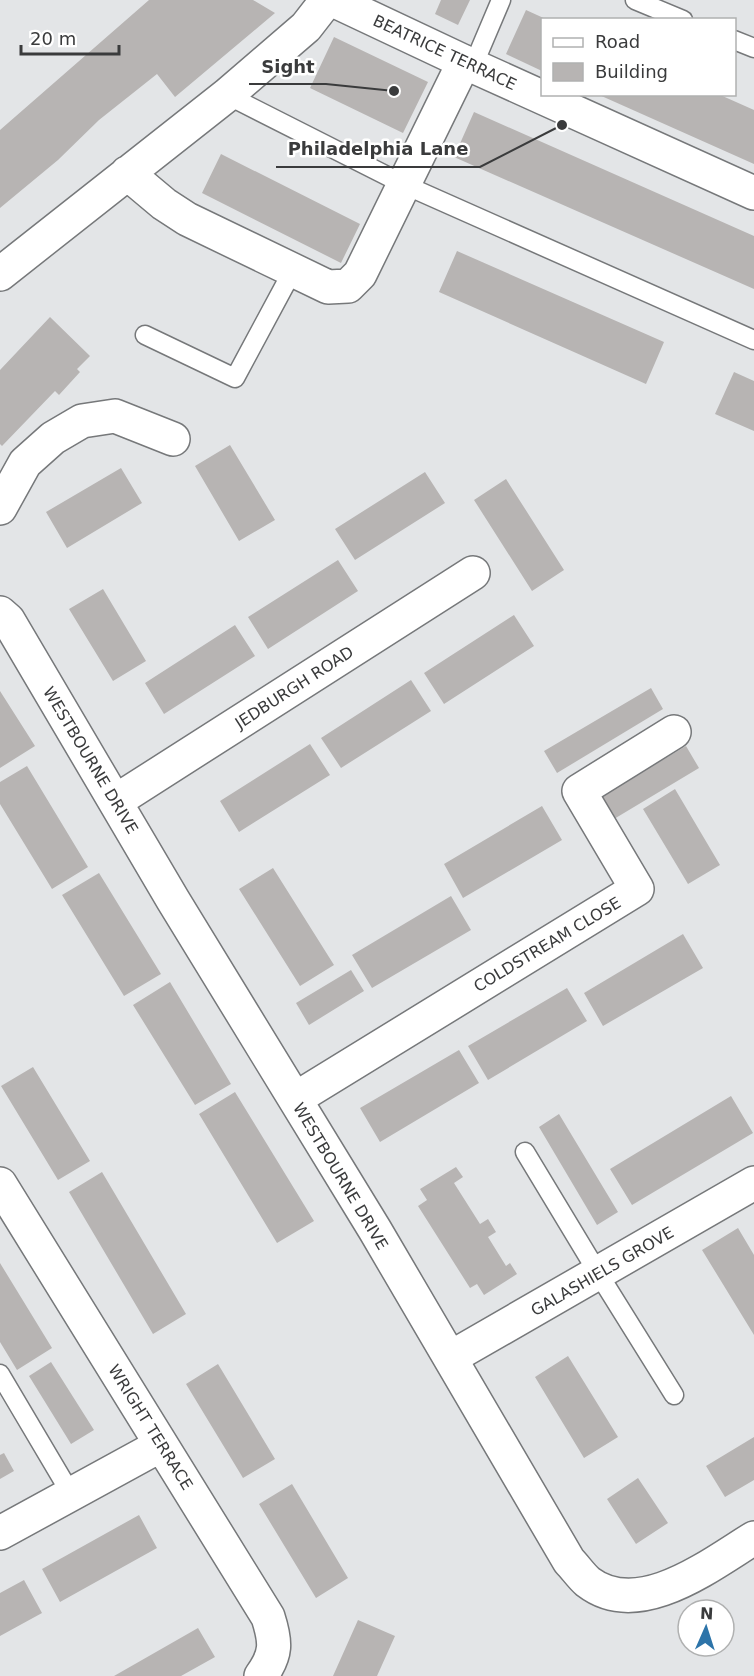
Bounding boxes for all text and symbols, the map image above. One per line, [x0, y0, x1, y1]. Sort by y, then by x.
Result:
street label: BEATRICE TERRACE [370, 11, 520, 94]
scale bar [21, 18, 118, 56]
legend [541, 18, 736, 96]
text: 20 m [30, 28, 76, 49]
text: Road [595, 31, 640, 52]
callout: Sight [249, 48, 326, 84]
text: Sight [261, 56, 315, 77]
text: Building [595, 61, 668, 82]
callout: Philadelphia Lane [276, 131, 480, 167]
text: Philadelphia Lane [288, 138, 468, 159]
street label: JEDBURGH ROAD [231, 642, 357, 733]
street label: WESTBOURNE DRIVE [39, 683, 142, 837]
street label: COLDSTREAM CLOSE [470, 893, 624, 996]
street label: WESTBOURNE DRIVE [289, 1099, 392, 1253]
street label: GALASHIELS GROVE [528, 1223, 677, 1320]
street label: WRIGHT TERRACE [104, 1361, 197, 1494]
north arrow [676, 1598, 736, 1658]
text: N [700, 1604, 714, 1623]

